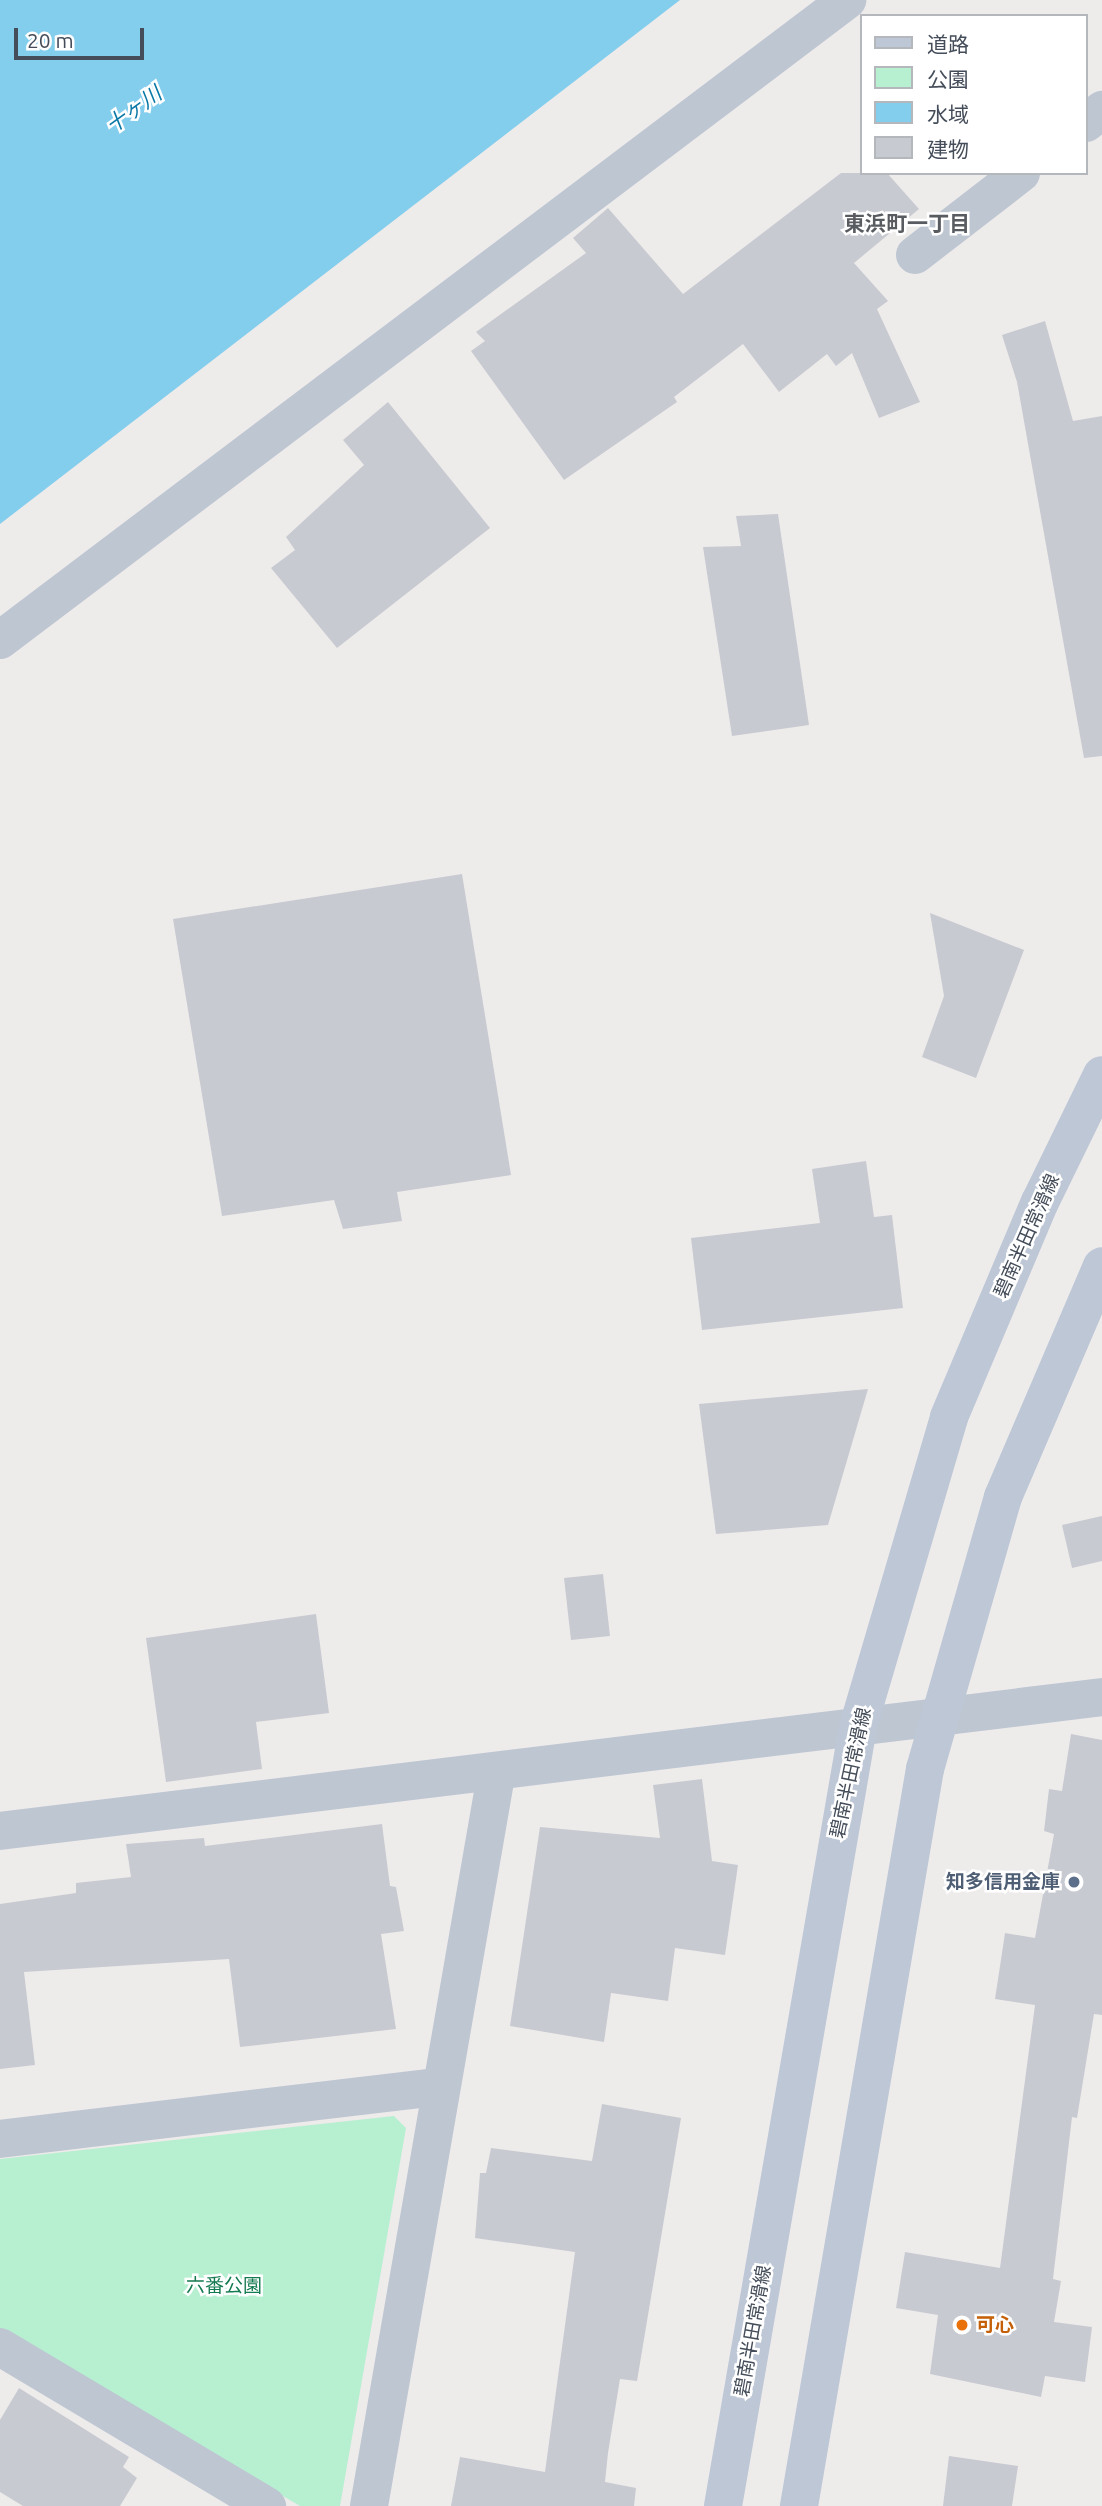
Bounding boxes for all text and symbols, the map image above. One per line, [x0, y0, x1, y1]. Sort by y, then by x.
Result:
scale bar [18, 14, 147, 58]
legend [860, 14, 1088, 175]
text: 20 m [27, 28, 74, 52]
text: 道路 [927, 32, 969, 56]
text: 公園 [927, 67, 969, 91]
water label: 十ヶ川 [100, 80, 166, 138]
text: 水域 [927, 102, 969, 126]
text: 建物 [927, 137, 969, 161]
district label: 東浜町一丁目 [844, 210, 970, 236]
street label: 碧南半田常滑線 [990, 1171, 1064, 1301]
street label: 碧南半田常滑線 [826, 1706, 876, 1840]
place label: 知多信用金庫 [946, 1871, 1060, 1893]
marker: 知多信用金庫 [1066, 1874, 1082, 1890]
street label: 碧南半田常滑線 [730, 2264, 776, 2398]
park label: 六番公園 [186, 2275, 262, 2297]
place label: 可心 [976, 2314, 1014, 2336]
marker: 可心 [954, 2317, 970, 2333]

